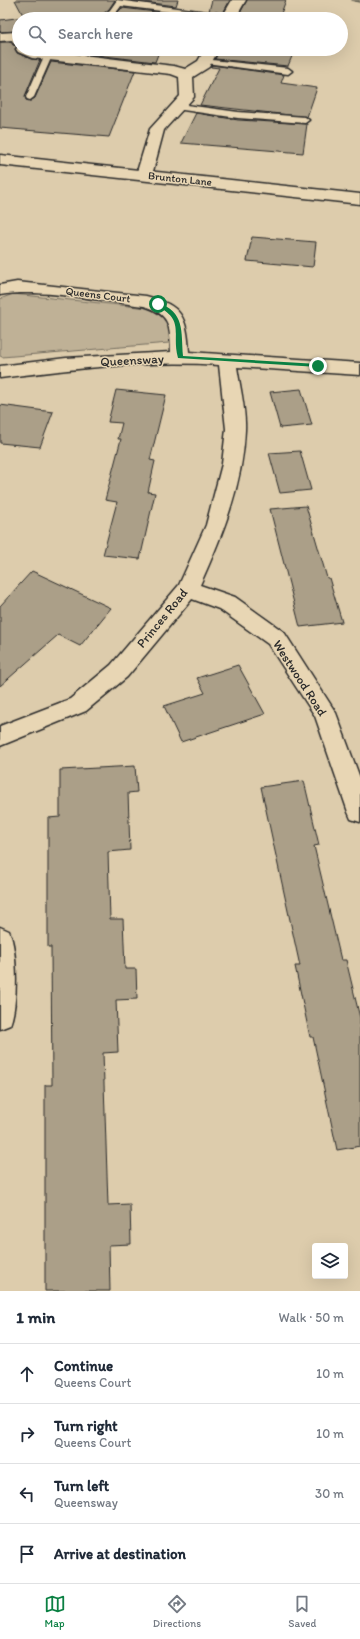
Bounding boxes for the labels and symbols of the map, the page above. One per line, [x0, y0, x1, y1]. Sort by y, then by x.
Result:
street label: Brunton Lane [147, 169, 213, 189]
street label: Queens Court [65, 285, 131, 305]
route start [149, 295, 167, 313]
street label: Queensway [100, 351, 164, 369]
route end [309, 357, 327, 375]
street label: Princes Road [134, 585, 191, 651]
street label: Westwood Road [270, 637, 330, 719]

